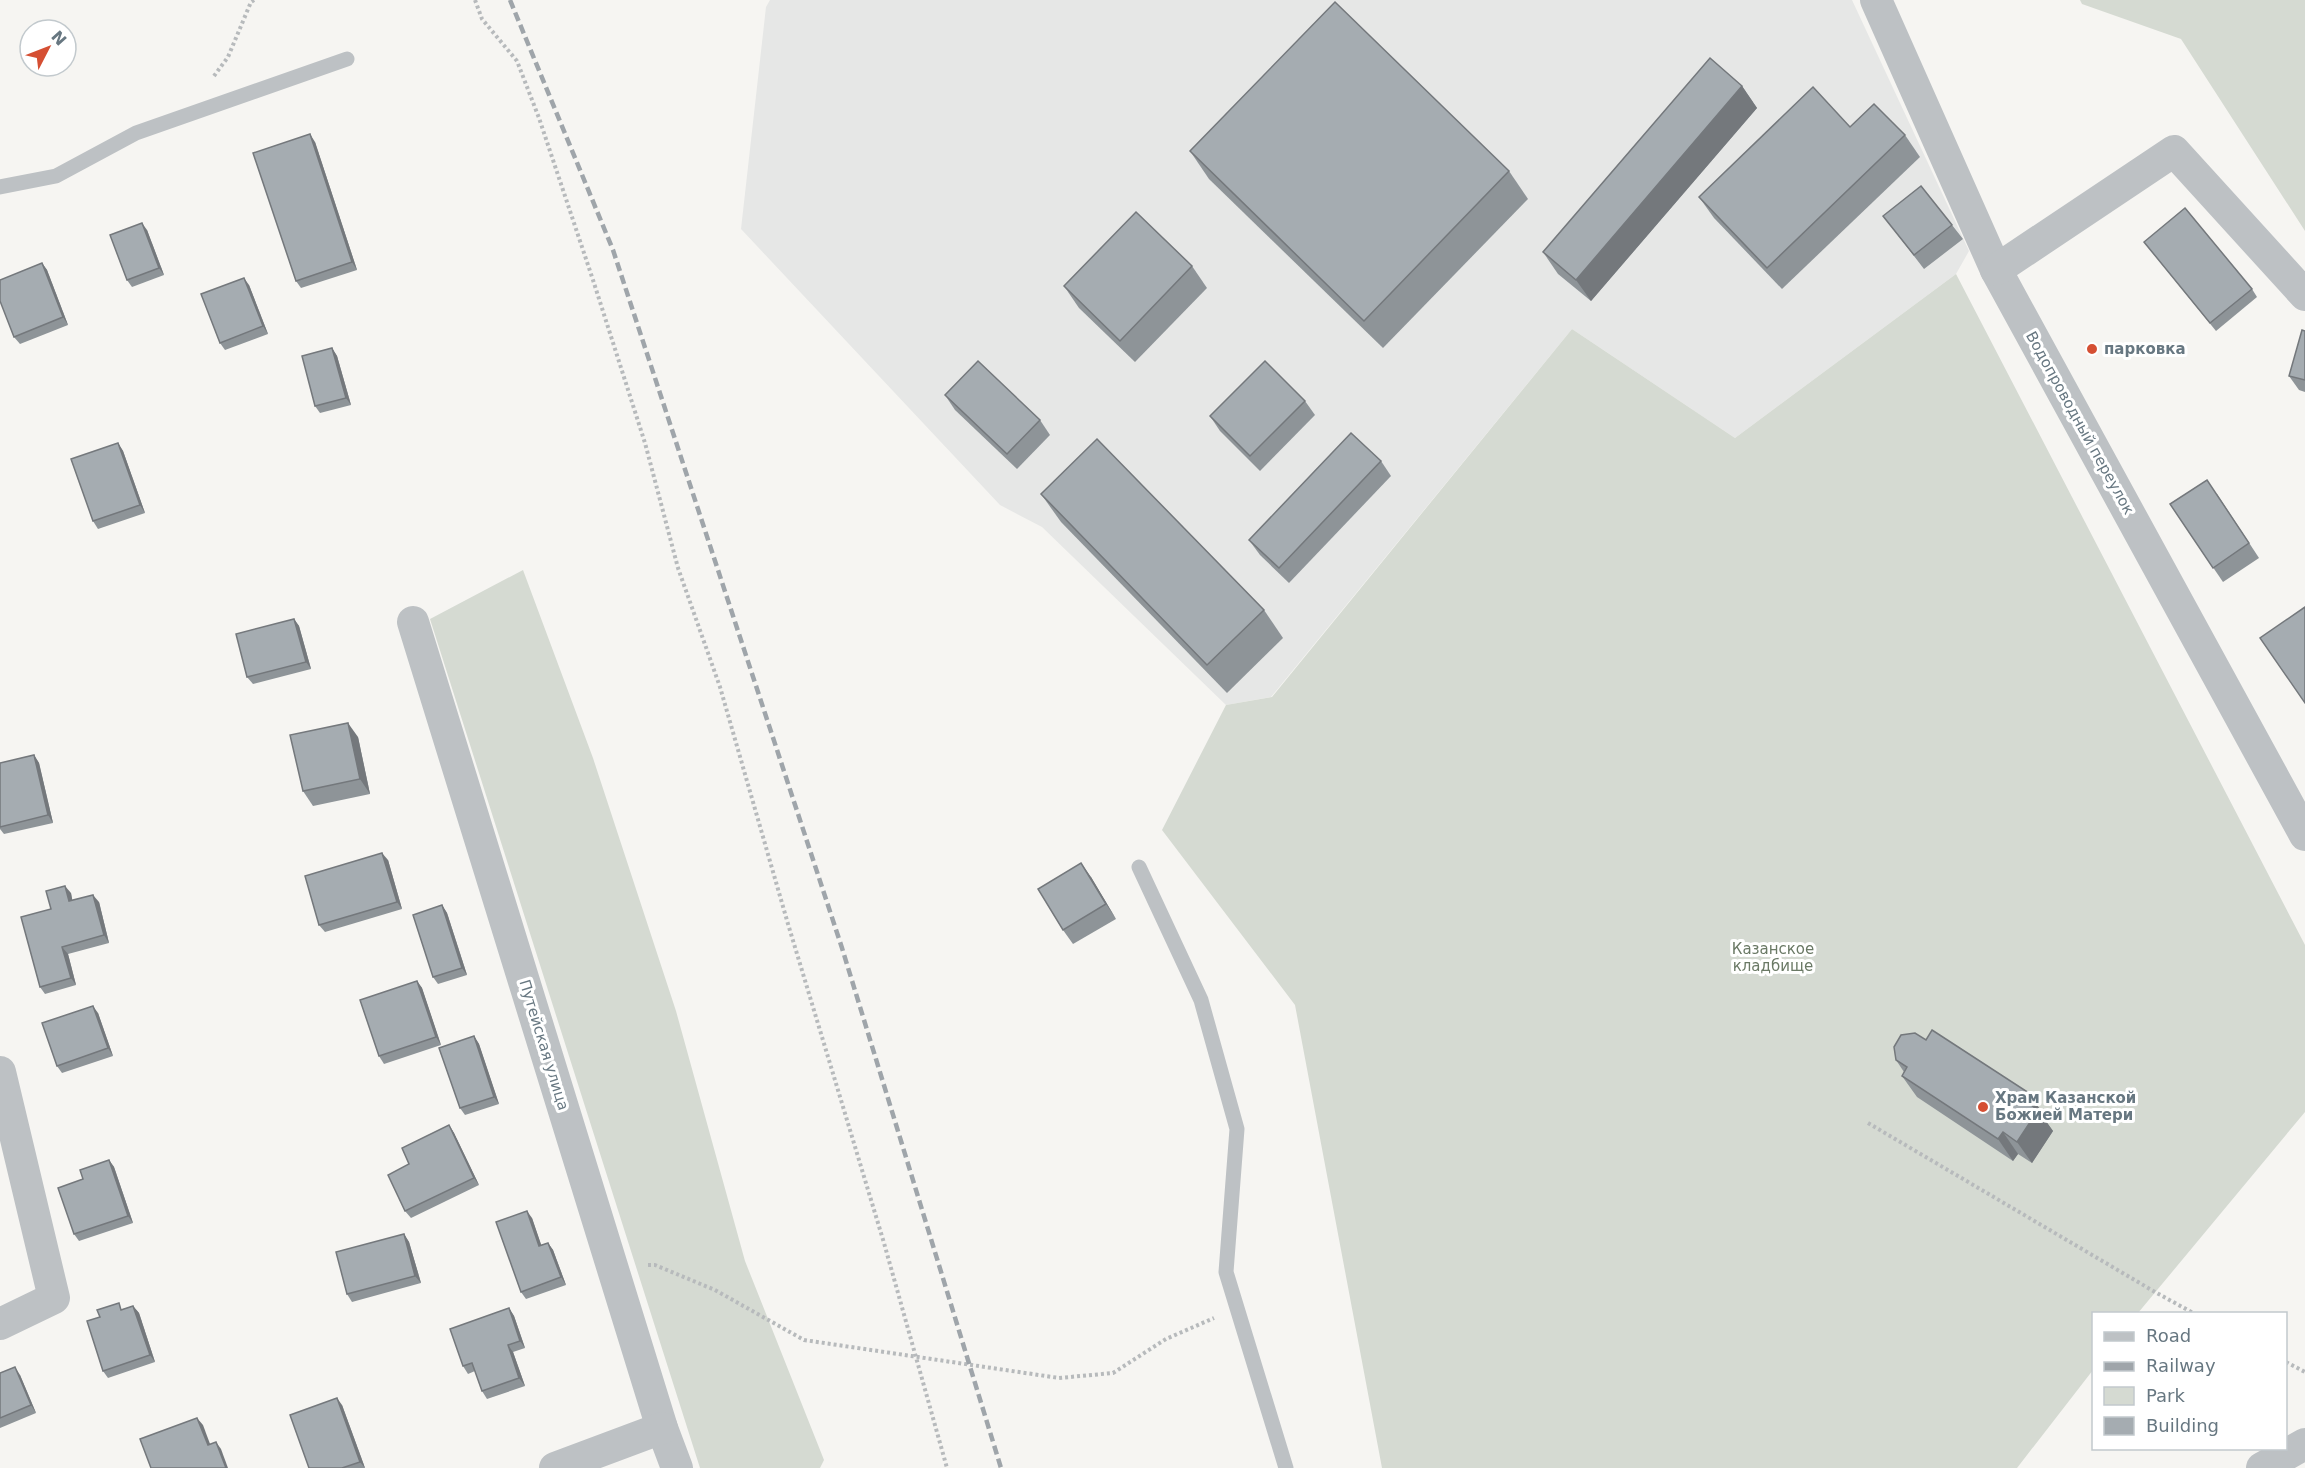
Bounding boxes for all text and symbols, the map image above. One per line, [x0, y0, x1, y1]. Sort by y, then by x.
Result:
north arrow [18, 18, 78, 78]
text: N [47, 27, 70, 50]
street label: Водопроводный переулок [2022, 328, 2138, 518]
place label: парковка [2104, 340, 2186, 358]
marker: парковка [2085, 342, 2099, 356]
park label: Казанское кладбище [1732, 940, 1814, 975]
street label: Путейская улица [516, 977, 572, 1113]
place label: Храм Казанской Божией Матери [1995, 1089, 2136, 1124]
marker: Храм Казанской Божией Матери [1976, 1100, 1990, 1114]
legend [2092, 1312, 2287, 1450]
text: Road [2146, 1325, 2191, 1346]
text: Railway [2146, 1355, 2216, 1376]
text: Park [2146, 1385, 2185, 1406]
text: Building [2146, 1415, 2219, 1436]

